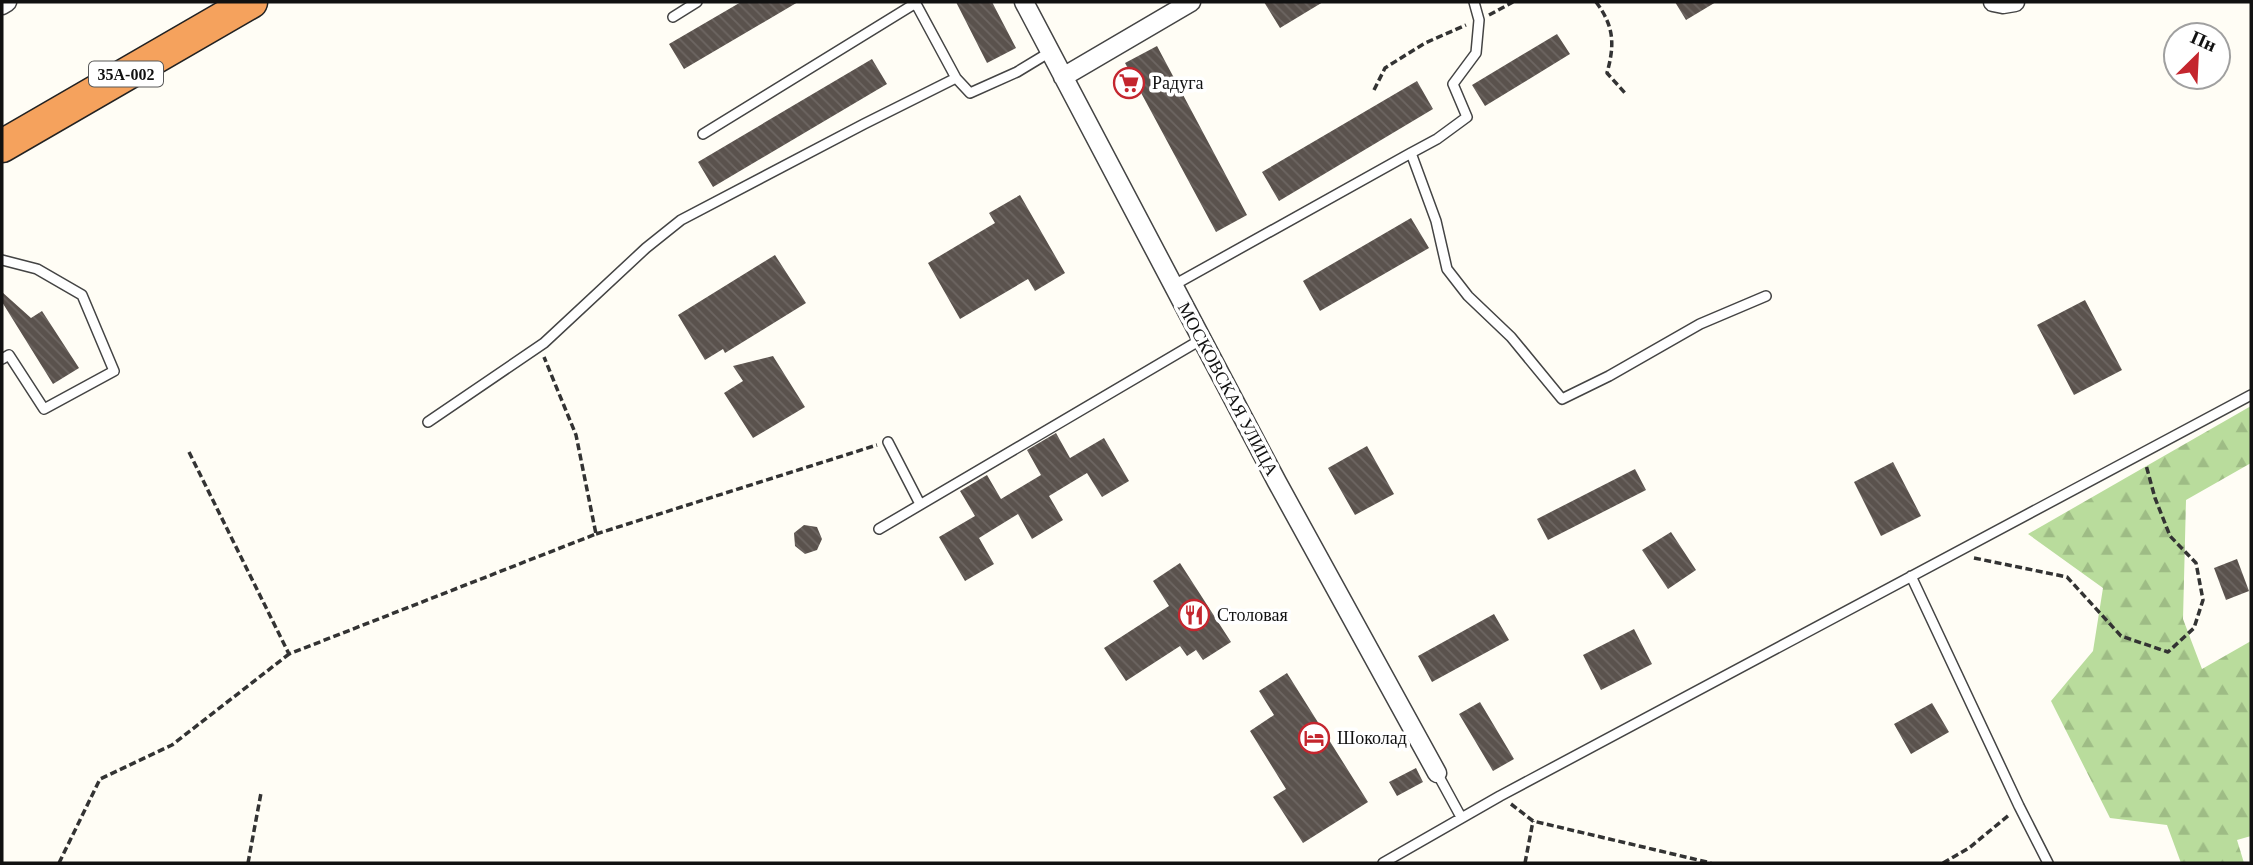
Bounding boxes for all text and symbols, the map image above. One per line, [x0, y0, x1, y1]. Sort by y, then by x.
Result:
north arrow [2162, 21, 2232, 91]
text: Пн [2188, 26, 2220, 56]
road number: 35А-002 [89, 61, 163, 86]
supermarket icon: Радуга [1112, 66, 1146, 100]
place label: Радуга [1152, 73, 1204, 93]
street label: МОСКОВСКАЯ УЛИЦА [1174, 299, 1282, 479]
restaurant icon: Столовая [1177, 598, 1211, 632]
place label: Столовая [1217, 605, 1288, 625]
hotel icon: Шоколад [1297, 721, 1331, 755]
place label: Шоколад [1337, 728, 1407, 748]

